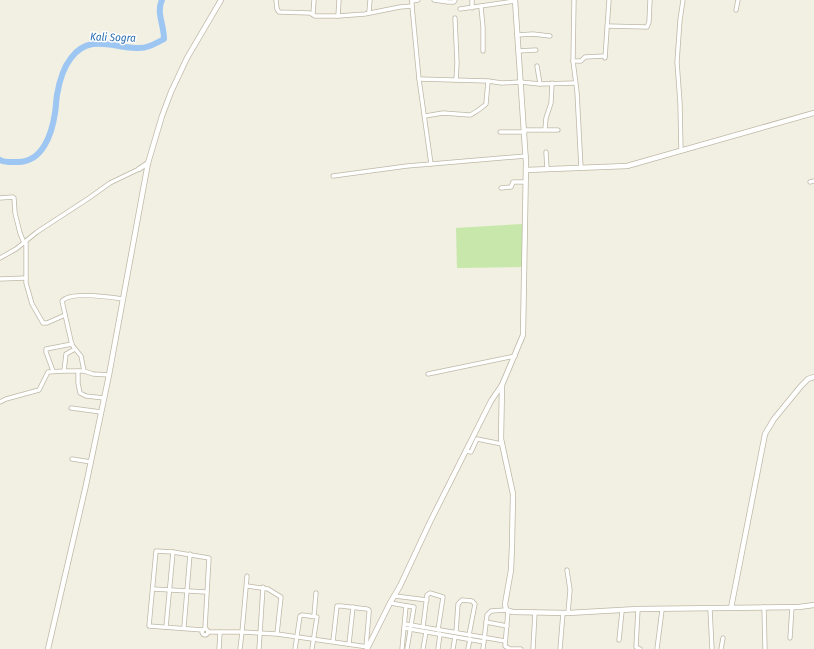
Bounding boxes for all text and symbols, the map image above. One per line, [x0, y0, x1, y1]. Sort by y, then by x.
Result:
water label: Kali Sogra [90, 30, 136, 45]

